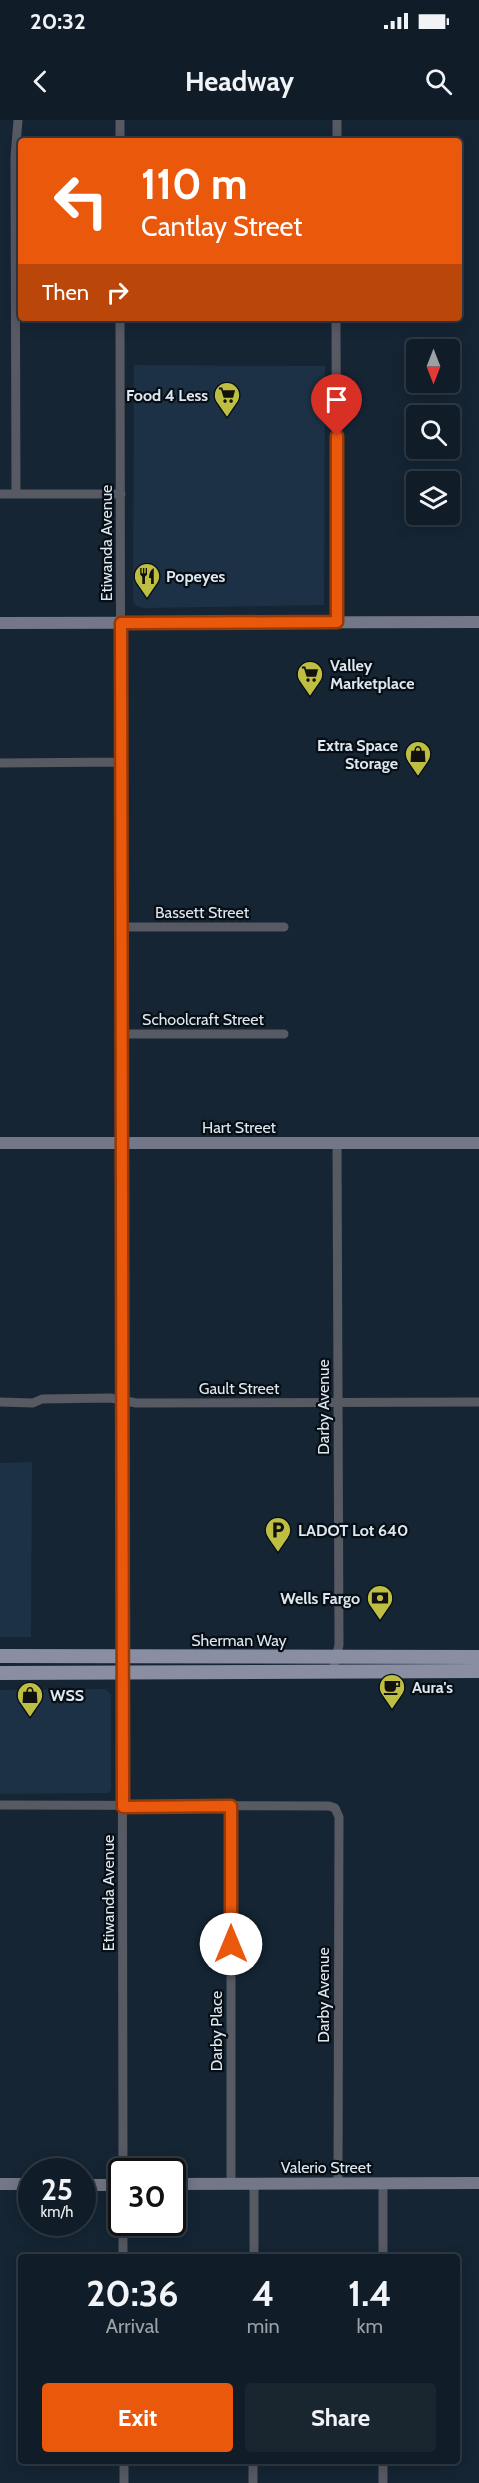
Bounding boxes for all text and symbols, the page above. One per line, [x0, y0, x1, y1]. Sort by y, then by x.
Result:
text: 20:32 [30, 8, 86, 35]
icon: back [24, 65, 57, 98]
text: Headway [185, 65, 294, 98]
icon: search [422, 65, 455, 98]
text: 110 m [141, 158, 248, 210]
icon: left [42, 162, 120, 240]
text: Cantlay Street [141, 210, 302, 243]
icon: right [101, 276, 134, 309]
text: Then [42, 279, 89, 306]
north arrow [406, 339, 460, 393]
map controls [406, 339, 460, 525]
pin [311, 374, 362, 436]
supermarket icon: Food 4 Less [212, 380, 242, 418]
icon: arrive [320, 383, 353, 416]
place label: Food 4 Less [126, 386, 208, 405]
button: search [406, 405, 460, 459]
button: layers [406, 471, 460, 525]
street label: Etiwanda Avenue [97, 485, 116, 601]
restaurant icon: Popeyes [132, 561, 162, 599]
place label: Popeyes [166, 567, 225, 586]
place label: Valley Marketplace [330, 656, 414, 693]
supermarket icon: Valley Marketplace [295, 659, 325, 697]
place label: Extra Space Storage [317, 736, 398, 773]
shop icon: Extra Space Storage [403, 739, 433, 777]
street label: Bassett Street [155, 903, 250, 922]
street label: Schoolcraft Street [142, 1010, 265, 1029]
street label: Hart Street [202, 1118, 277, 1137]
street label: Darby Avenue [314, 1359, 333, 1455]
street label: Gault Street [199, 1379, 280, 1398]
parking icon: LADOT Lot 640 [263, 1515, 293, 1553]
place label: LADOT Lot 640 [298, 1521, 408, 1540]
bank icon: Wells Fargo [365, 1583, 395, 1621]
place label: Wells Fargo [280, 1589, 360, 1608]
street label: Sherman Way [191, 1631, 287, 1650]
cafe icon: Aura's [377, 1672, 407, 1710]
place label: Aura's [412, 1678, 453, 1697]
shop icon: WSS [15, 1680, 45, 1718]
place label: WSS [50, 1686, 84, 1705]
street label: Etiwanda Avenue [99, 1835, 118, 1951]
position arrow [199, 1912, 263, 1976]
street label: Darby Avenue [314, 1947, 333, 2043]
street label: Darby Place [207, 1991, 226, 2071]
speed limit sign: 30 [108, 2158, 186, 2236]
street label: Valerio Street [281, 2158, 372, 2177]
text: 25 [41, 2171, 73, 2208]
text: km/h [41, 2203, 73, 2221]
text: 20:36 [86, 2271, 178, 2315]
text: 4 [252, 2271, 274, 2315]
text: 1.4 [348, 2271, 392, 2315]
text: Arrival [106, 2314, 159, 2338]
text: min [247, 2314, 280, 2338]
text: km [357, 2314, 383, 2338]
button: Exit [42, 2383, 233, 2452]
button: Share [245, 2383, 436, 2452]

